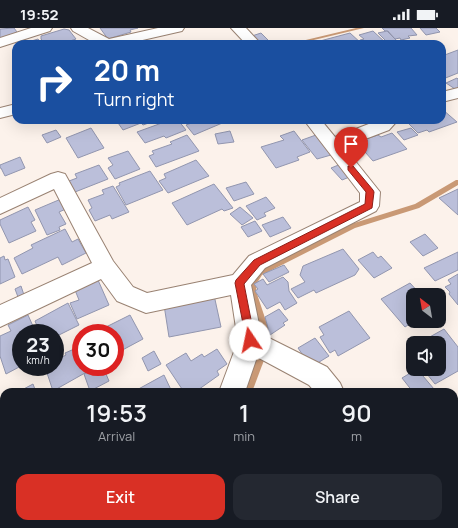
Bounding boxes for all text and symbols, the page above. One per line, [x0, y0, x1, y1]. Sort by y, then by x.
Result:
text: 19:52 [20, 4, 58, 25]
text: 20 m [94, 51, 160, 89]
icon: right [28, 56, 80, 108]
text: Turn right [94, 87, 175, 111]
pin [334, 127, 368, 168]
icon: arrive [340, 133, 362, 155]
north arrow [406, 288, 446, 328]
map controls [406, 288, 446, 376]
position arrow [229, 319, 271, 361]
speed limit sign: 30 [72, 324, 124, 376]
text: 23 [26, 331, 50, 358]
button: sound [406, 336, 446, 376]
text: km/h [26, 353, 50, 367]
text: 19:53 [86, 396, 147, 429]
text: 1 [239, 396, 249, 429]
text: 90 [341, 396, 372, 429]
text: Arrival [98, 427, 135, 445]
text: min [233, 427, 255, 445]
text: m [351, 427, 362, 445]
button: Exit [16, 474, 225, 520]
button: Share [233, 474, 442, 520]

